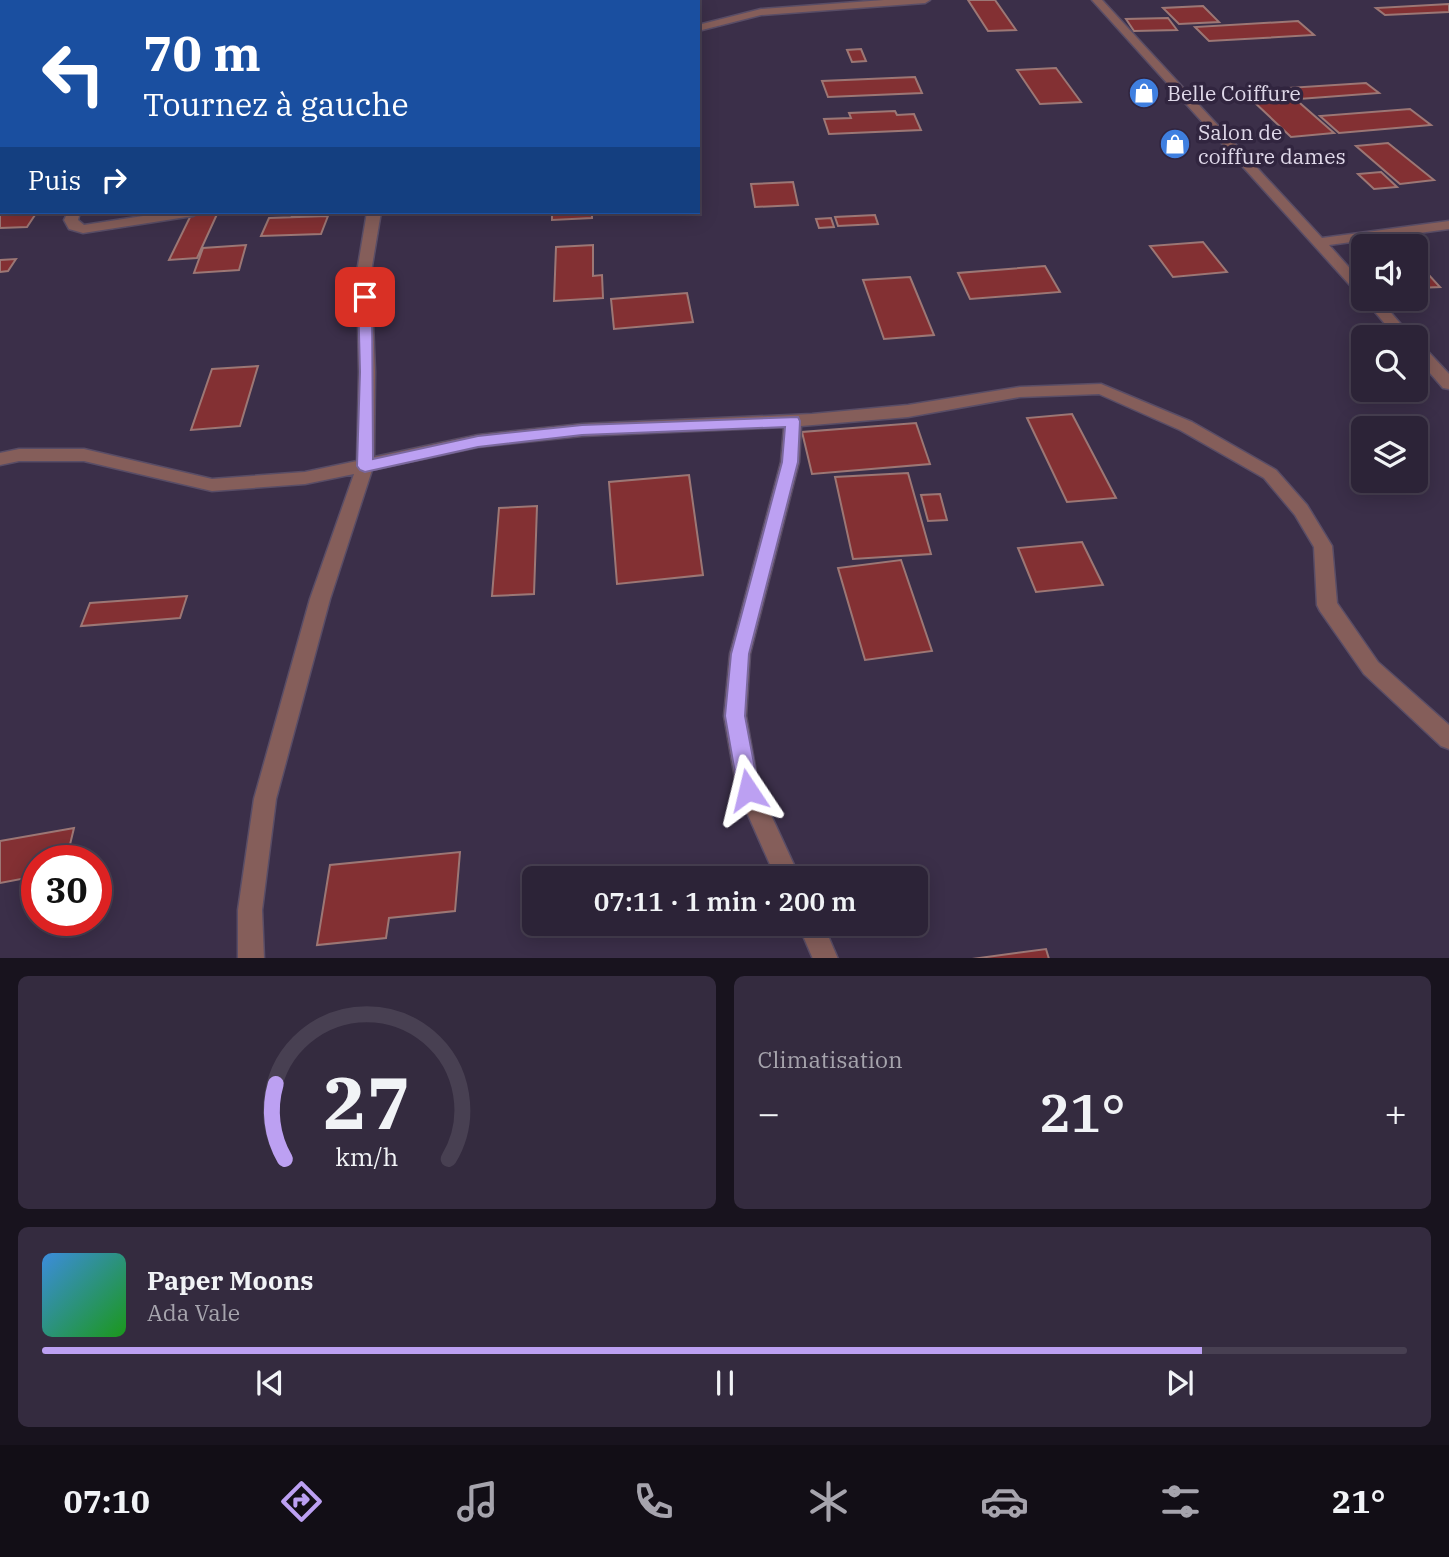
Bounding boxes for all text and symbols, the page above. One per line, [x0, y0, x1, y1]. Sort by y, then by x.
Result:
text: 70 m [143, 21, 261, 84]
icon: left [28, 28, 119, 119]
shop icon: Belle Coiffure [1127, 76, 1161, 110]
place label: Belle Coiffure [1167, 79, 1301, 107]
text: Tournez à gauche [143, 83, 409, 125]
place label: Salon de coiffure dames [1198, 118, 1346, 170]
shop icon: Salon de coiffure dames [1158, 127, 1192, 161]
icon: right [95, 161, 133, 199]
text: Puis [28, 163, 81, 197]
map controls [1351, 234, 1428, 493]
button: sound [1351, 234, 1428, 311]
pin [335, 267, 395, 327]
icon: arrive [346, 278, 384, 316]
button: search [1351, 325, 1428, 402]
button: layers [1351, 416, 1428, 493]
position arrow [711, 753, 785, 827]
speed limit sign: 30 [21, 845, 112, 936]
text: 07:11 · 1 min · 200 m [594, 884, 856, 918]
text: Climatisation [758, 1044, 903, 1074]
text: 27 [323, 1054, 410, 1149]
text: 21° [1039, 1079, 1126, 1146]
text: − [758, 1088, 780, 1137]
text: + [1384, 1088, 1407, 1137]
text: km/h [335, 1139, 398, 1172]
text: Paper Moons [147, 1263, 314, 1297]
text: Ada Vale [147, 1297, 240, 1327]
icon: previous [251, 1364, 289, 1402]
icon: pause [706, 1364, 744, 1402]
icon: next [1161, 1364, 1199, 1402]
icon: directions [277, 1477, 326, 1526]
icon: music [453, 1477, 502, 1526]
icon: phone [629, 1477, 678, 1526]
icon: climate [804, 1477, 853, 1526]
icon: car [980, 1477, 1029, 1526]
icon: filters [1156, 1477, 1205, 1526]
text: 07:10 [63, 1480, 150, 1522]
text: 21° [1332, 1480, 1386, 1522]

